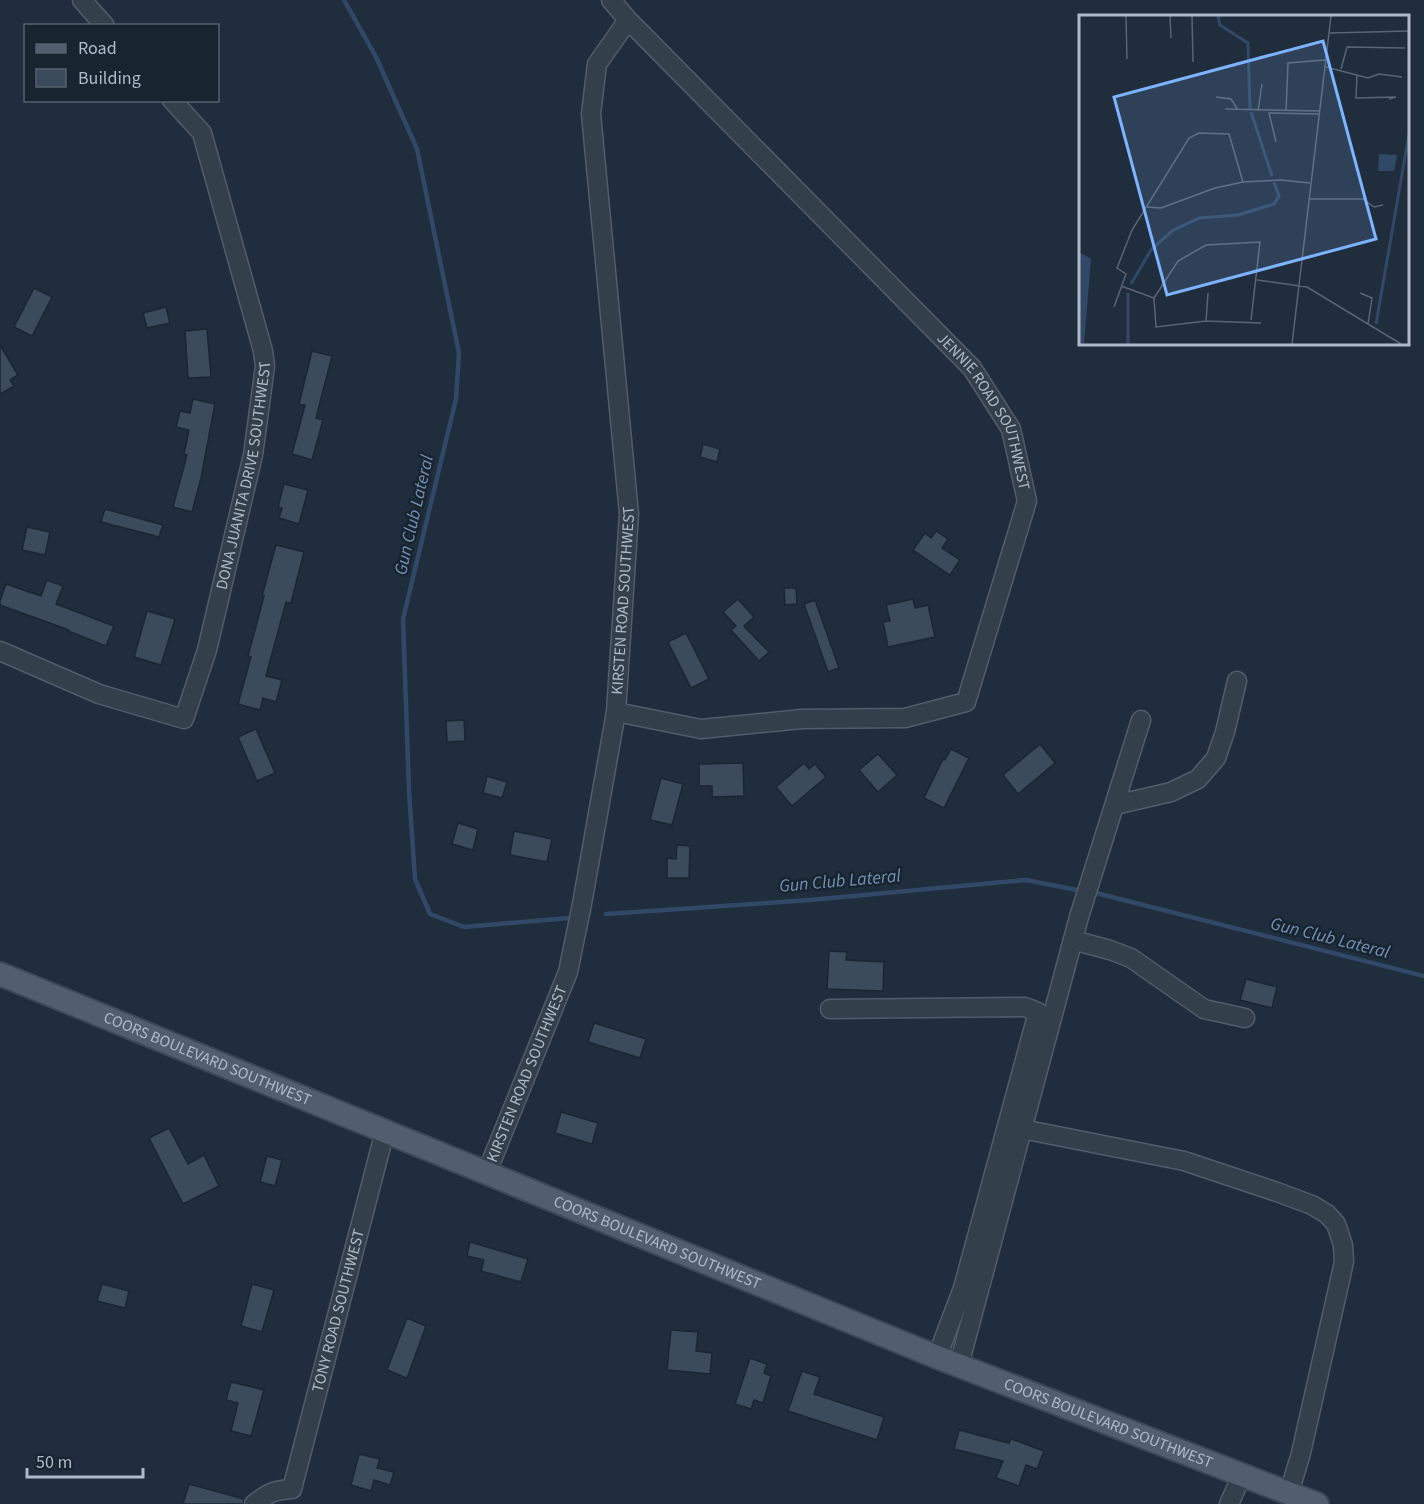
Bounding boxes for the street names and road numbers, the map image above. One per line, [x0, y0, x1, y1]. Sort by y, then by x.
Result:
street label: JENNIE ROAD SOUTHWEST [932, 328, 1035, 493]
street label: DONA JUANITA DRIVE SOUTHWEST [211, 359, 276, 592]
street label: KIRSTEN ROAD SOUTHWEST [606, 505, 640, 695]
street label: KIRSTEN ROAD SOUTHWEST [481, 982, 573, 1165]
street label: COORS BOULEVARD SOUTHWEST [100, 1006, 315, 1111]
street label: COORS BOULEVARD SOUTHWEST [550, 1190, 765, 1295]
street label: TONY ROAD SOUTHWEST [307, 1226, 370, 1395]
street label: COORS BOULEVARD SOUTHWEST [1001, 1373, 1216, 1474]

